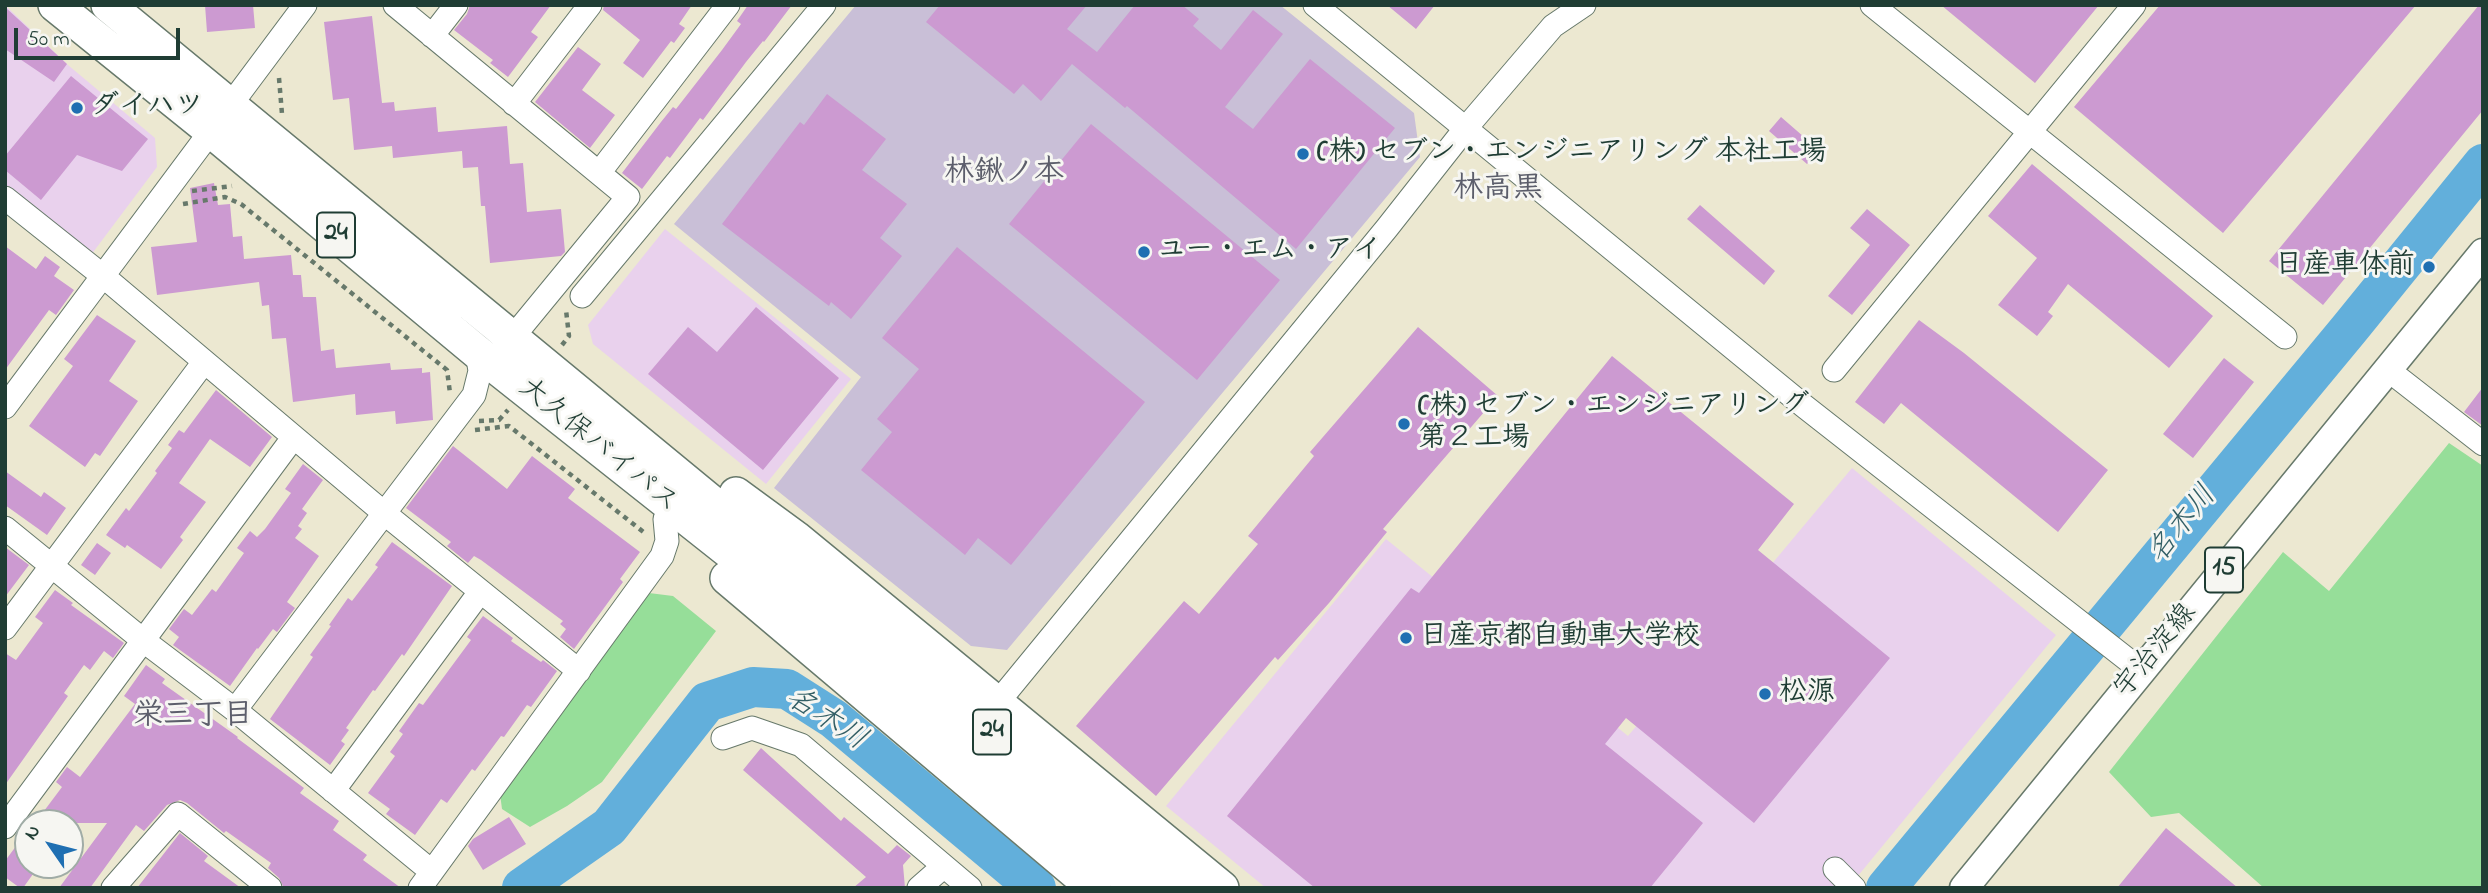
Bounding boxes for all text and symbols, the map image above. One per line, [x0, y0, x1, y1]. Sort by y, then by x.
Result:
scale bar [18, 14, 184, 58]
text: 50 m [27, 25, 70, 55]
place label: ダイハツ [91, 91, 203, 125]
marker: ダイハツ [69, 100, 85, 116]
place label: (株) セブン・エンジニアリング 本社工場 [1317, 137, 1827, 171]
marker: (株) セブン・エンジニアリング 本社工場 [1295, 146, 1311, 162]
district label: 林鍬ノ本 [944, 157, 1064, 193]
district label: 林高黒 [1453, 173, 1543, 209]
road number: 24 [317, 212, 355, 258]
place label: ユー・エム・アイ [1158, 235, 1381, 269]
marker: ユー・エム・アイ [1136, 244, 1152, 260]
place label: 日産車体前 [2275, 250, 2415, 284]
marker: 日産車体前 [2421, 259, 2437, 275]
street label: 大久保バイパス [510, 372, 684, 522]
place label: (株) セブン・エンジニアリング 第２工場 [1418, 391, 1809, 457]
marker: (株) セブン・エンジニアリング 第２工場 [1396, 416, 1412, 432]
water label: 名木川 [2142, 480, 2226, 572]
road number: 15 [2205, 548, 2243, 592]
street label: 宇治淀線 [2109, 598, 2205, 706]
place label: 日産京都自動車大学校 [1420, 621, 1700, 655]
marker: 日産京都自動車大学校 [1398, 630, 1414, 646]
place label: 松源 [1779, 677, 1835, 711]
water label: 名木川 [777, 681, 873, 761]
marker: 松源 [1757, 686, 1773, 702]
district label: 栄三丁目 [133, 700, 253, 736]
road number: 24 [973, 710, 1011, 754]
north arrow [14, 809, 84, 879]
text: N [18, 820, 48, 846]

